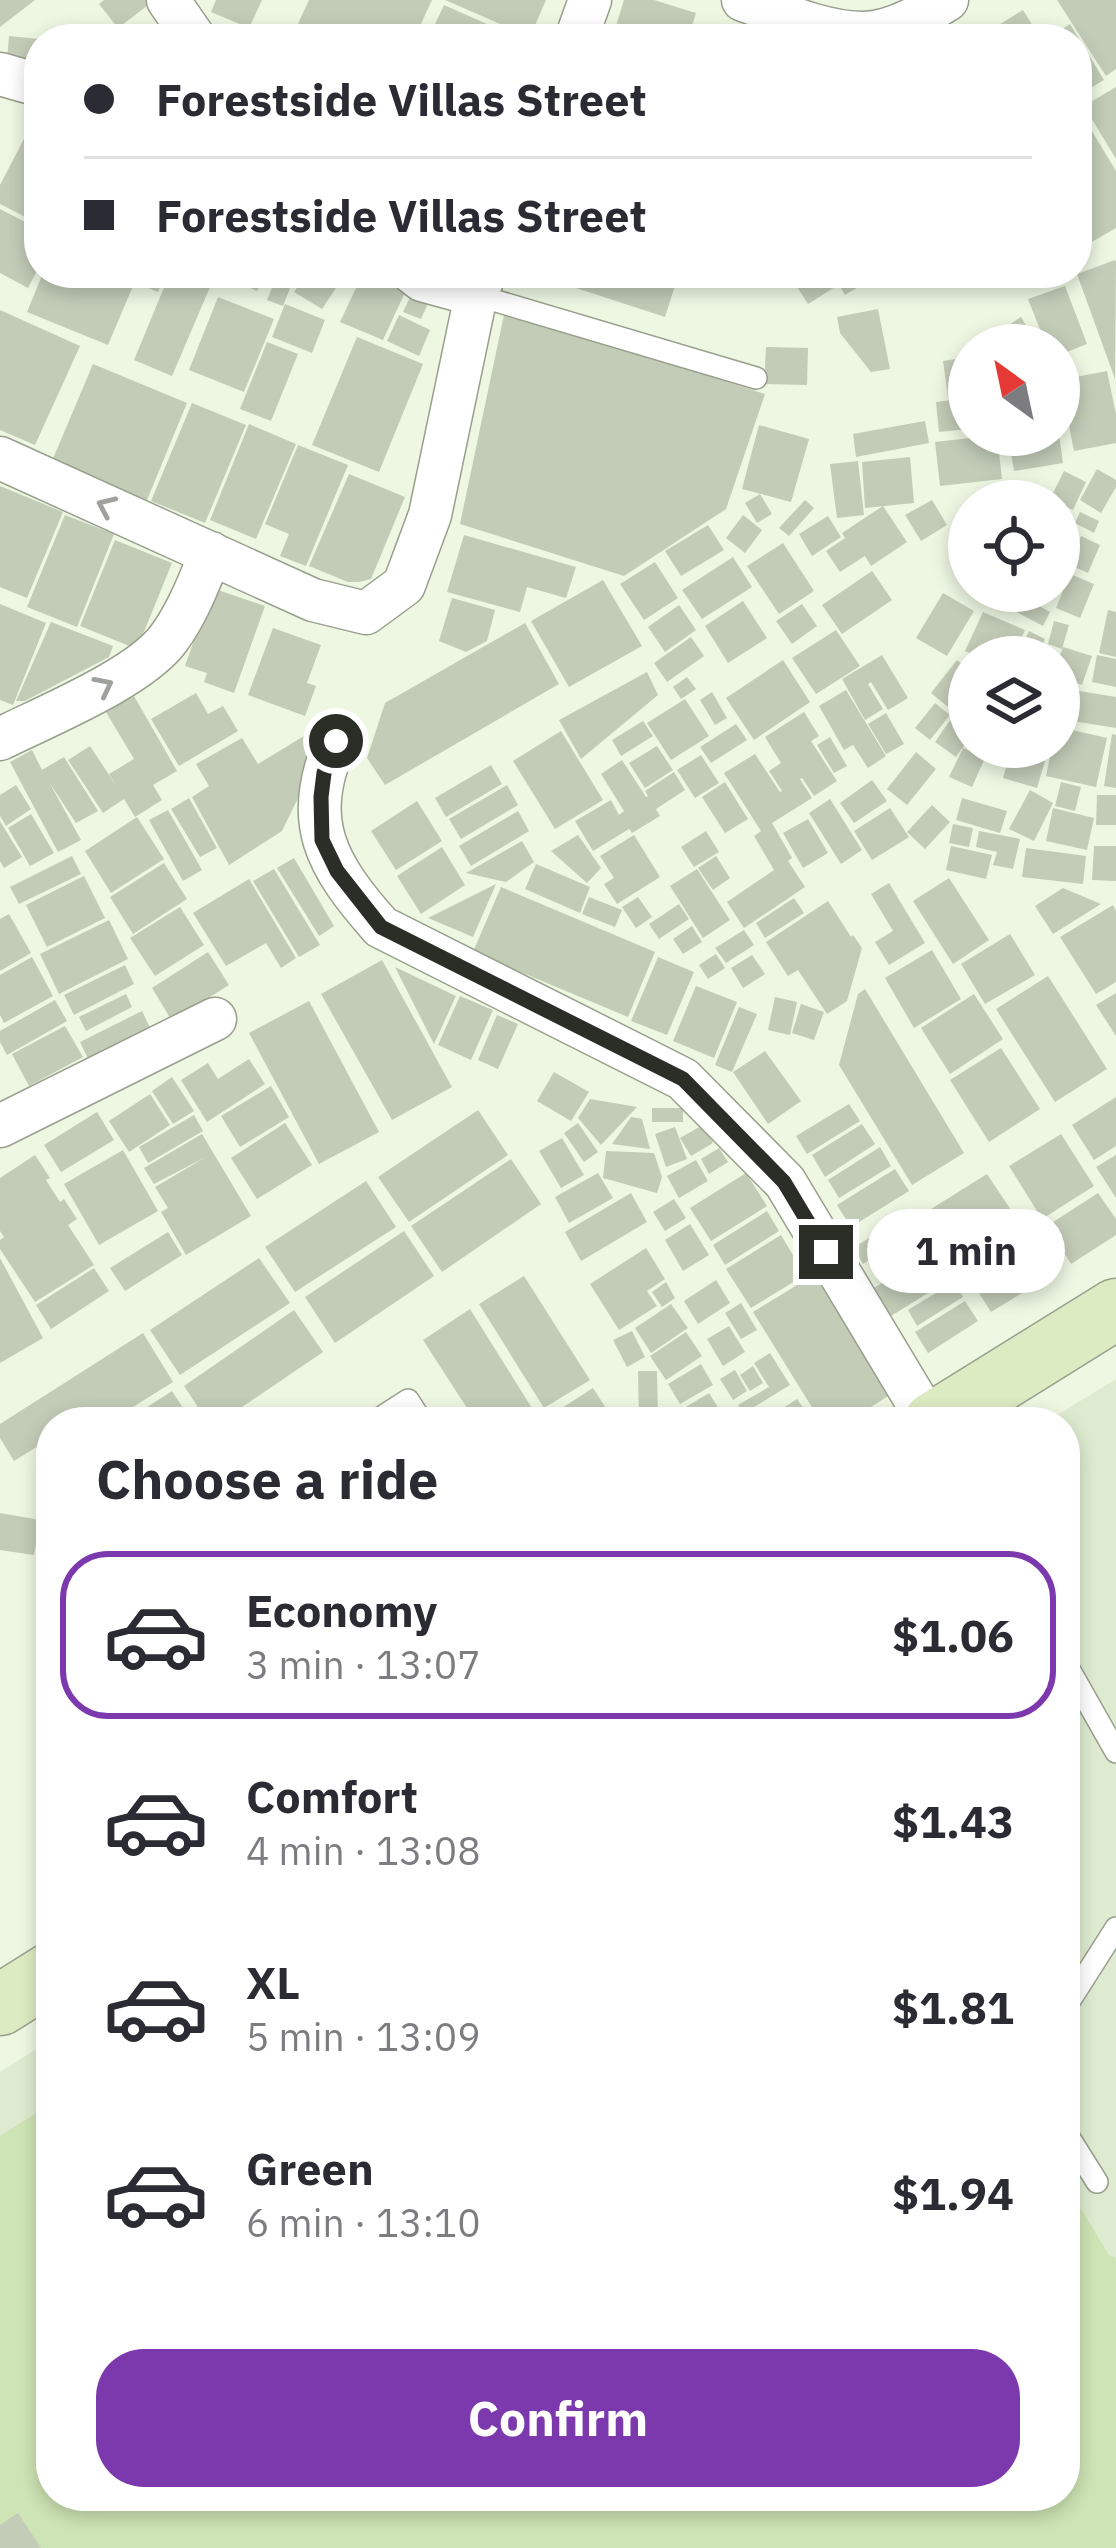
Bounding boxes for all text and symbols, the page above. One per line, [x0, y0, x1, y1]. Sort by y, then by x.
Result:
text: Forestside Villas Street [156, 70, 647, 128]
text: Forestside Villas Street [156, 186, 647, 244]
north arrow [948, 324, 1080, 456]
map controls [948, 324, 1080, 768]
button: locate [948, 480, 1080, 612]
one-way arrow [96, 496, 118, 520]
button: layers [948, 636, 1080, 768]
one-way arrow [91, 677, 113, 700]
route start [309, 714, 363, 768]
callout: 1 min [868, 1210, 1066, 1294]
route end [799, 1225, 853, 1279]
text: 1 min [915, 1225, 1017, 1276]
text: Choose a ride [96, 1444, 438, 1514]
icon: car [102, 1581, 210, 1689]
text: Economy [246, 1581, 437, 1639]
text: $1.06 [892, 1606, 1014, 1664]
text: 3 min · 13:07 [246, 1639, 481, 1690]
icon: car [102, 1767, 210, 1875]
text: Comfort [246, 1767, 418, 1825]
text: $1.43 [892, 1792, 1014, 1850]
text: 4 min · 13:08 [246, 1825, 481, 1876]
icon: car [102, 1953, 210, 2061]
text: XL [246, 1953, 300, 2011]
text: $1.81 [892, 1978, 1014, 2036]
text: 5 min · 13:09 [246, 2011, 481, 2062]
icon: car [102, 2139, 210, 2247]
text: Green [246, 2139, 374, 2197]
text: $1.94 [892, 2164, 1014, 2222]
text: 6 min · 13:10 [246, 2197, 481, 2248]
button: Confirm [96, 2349, 1020, 2487]

